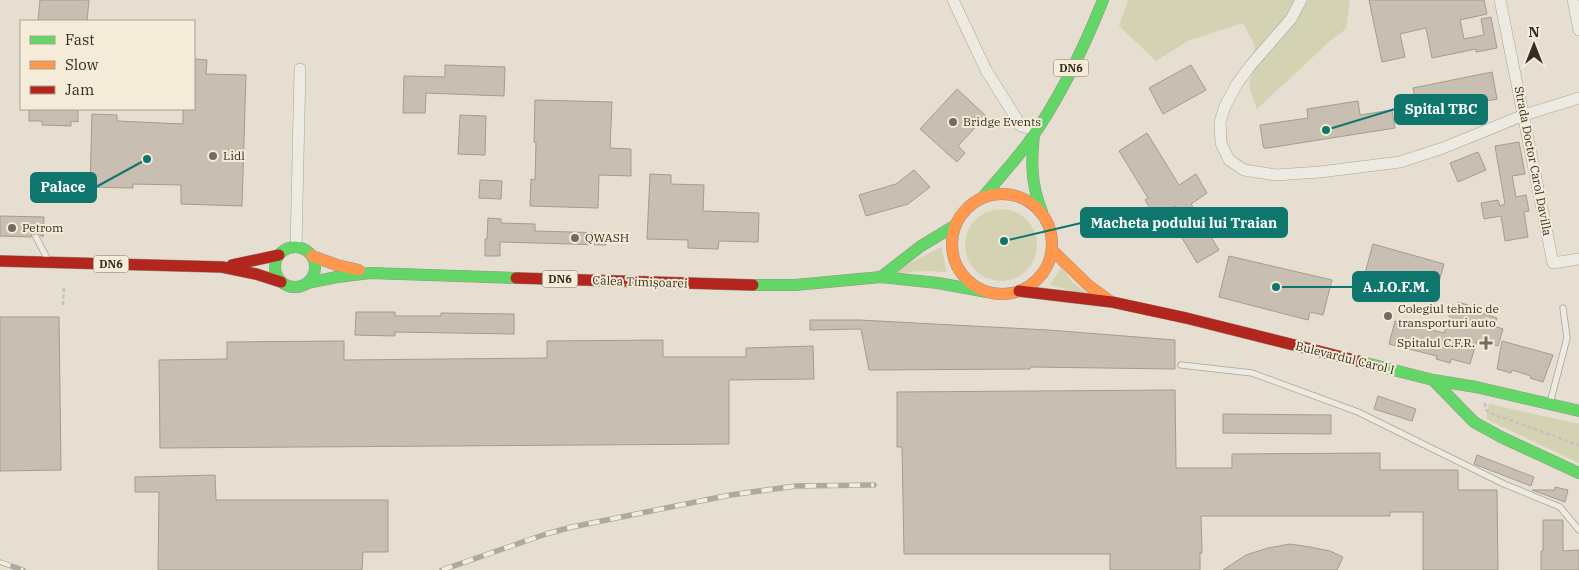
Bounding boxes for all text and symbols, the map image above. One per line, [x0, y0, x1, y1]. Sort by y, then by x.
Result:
legend [20, 20, 195, 110]
north arrow [1509, 20, 1559, 70]
text: N [1528, 23, 1540, 41]
text: Fast [65, 30, 95, 49]
text: Slow [65, 55, 99, 74]
road number: DN6 [1054, 59, 1088, 76]
text: Jam [65, 80, 94, 99]
street label: Strada Doctor Carol Davilla [1512, 85, 1555, 237]
callout: Spital TBC [1395, 95, 1487, 124]
text: Spital TBC [1405, 100, 1477, 118]
place label: Bridge Events [963, 114, 1041, 129]
marker: Bridge Events [947, 116, 959, 128]
place label: Lidl [223, 148, 245, 163]
marker: Lidl [207, 150, 219, 162]
callout: Palace [31, 173, 96, 202]
text: Palace [40, 178, 86, 196]
callout: Macheta podului lui Traian [1081, 208, 1287, 237]
text: Macheta podului lui Traian [1091, 214, 1277, 232]
place label: Petrom [22, 220, 64, 235]
marker: Petrom [6, 222, 18, 234]
place label: QWASH [585, 230, 629, 245]
marker: QWASH [569, 232, 581, 244]
road number: DN6 [94, 255, 128, 272]
road number: DN6 [542, 270, 578, 288]
street label: Calea Timișoarei [592, 272, 688, 291]
callout: A.J.O.F.M. [1353, 272, 1439, 301]
text: A.J.O.F.M. [1363, 278, 1429, 296]
place label: Colegiul tehnic de transporturi auto [1398, 301, 1499, 330]
marker: Colegiul tehnic de transporturi auto [1382, 310, 1394, 322]
place label: Spitalul C.F.R. [1397, 335, 1475, 350]
marker: Spitalul C.F.R. [1479, 336, 1493, 350]
street label: Bulevardul Carol I [1294, 338, 1396, 377]

